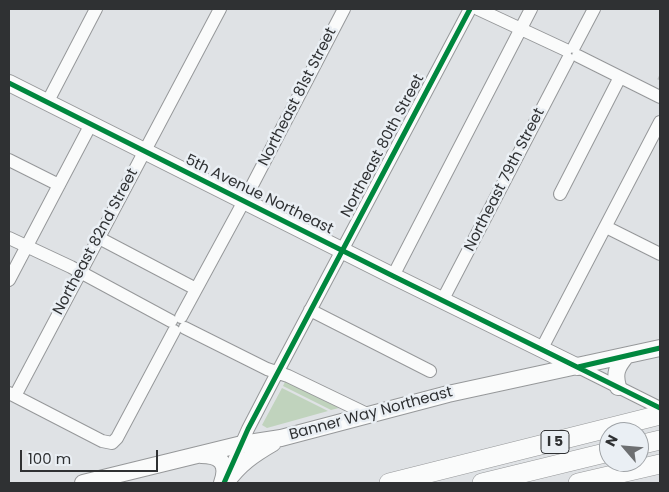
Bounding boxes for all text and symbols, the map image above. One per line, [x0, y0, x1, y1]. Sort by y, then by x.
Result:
street label: Northeast 81st Street [255, 25, 341, 169]
street label: Northeast 80th Street [338, 71, 428, 221]
street label: Northeast 79th Street [461, 105, 549, 255]
street label: 5th Avenue Northeast [182, 151, 336, 239]
street label: Northeast 82nd Street [50, 166, 142, 318]
street label: Banner Way Northeast [287, 384, 455, 444]
north arrow [599, 422, 649, 472]
road number: I 5 [541, 431, 569, 454]
text: N [600, 431, 623, 450]
scale bar [22, 440, 160, 472]
text: 100 m [28, 448, 71, 469]

